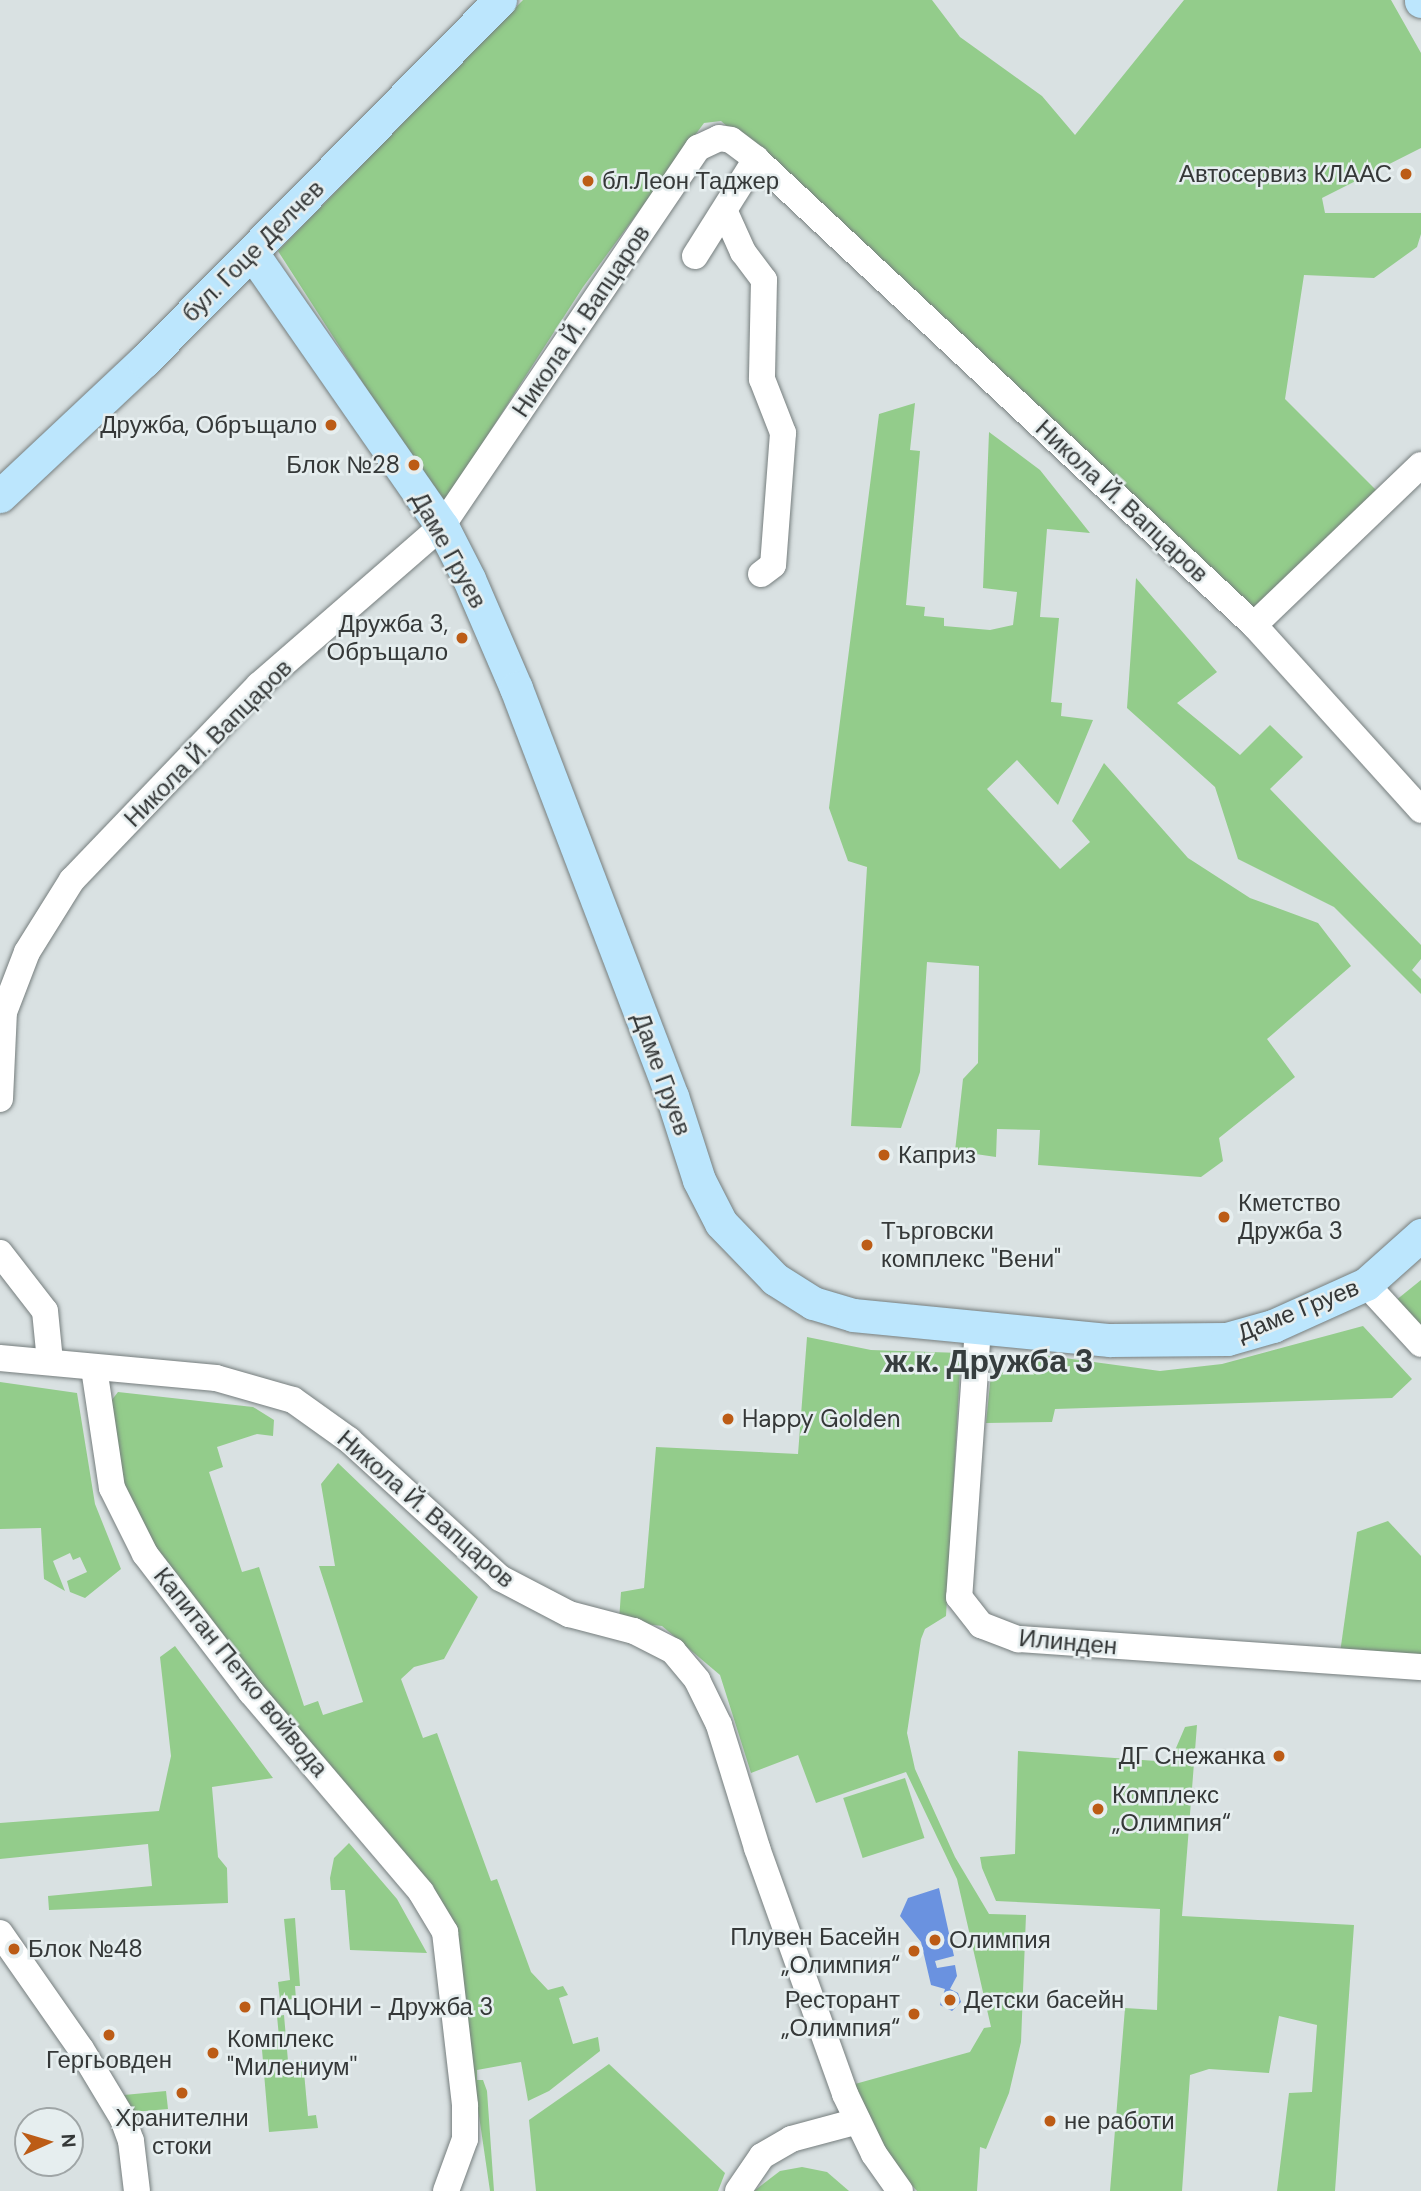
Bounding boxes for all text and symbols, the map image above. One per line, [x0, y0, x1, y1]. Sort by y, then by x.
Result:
place label: Автосервиз КЛААС [1179, 160, 1392, 188]
marker: Автосервиз КЛААС [1398, 166, 1414, 182]
place label: бл.Леон Таджер [602, 167, 779, 195]
marker: бл.Леон Таджер [580, 173, 596, 189]
street label: бул. Гоце Делчев [176, 174, 330, 328]
street label: Никола Й. Вапцаров [506, 220, 656, 422]
place label: Дружба, Обръщало [100, 411, 317, 439]
street label: Никола Й. Вапцаров [1030, 414, 1214, 588]
marker: Дружба, Обръщало [323, 417, 339, 433]
place label: Блок №28 [286, 451, 400, 479]
marker: Блок №28 [406, 457, 422, 473]
street label: Даме Груев [405, 487, 493, 613]
place label: Дружба 3, Обръщало [327, 610, 448, 666]
marker: Дружба 3, Обръщало [454, 630, 470, 646]
street label: Никола Й. Вапцаров [118, 653, 298, 833]
street label: Даме Груев [627, 1009, 697, 1139]
place label: Каприз [898, 1141, 976, 1169]
marker: Каприз [876, 1147, 892, 1163]
place label: Кметство Дружба 3 [1238, 1189, 1343, 1245]
marker: Кметство Дружба 3 [1216, 1209, 1232, 1225]
place label: Търговски комплекс "Вени" [881, 1217, 1061, 1273]
marker: Търговски комплекс "Вени" [859, 1237, 875, 1253]
street label: Даме Груев [1233, 1273, 1363, 1347]
district label: ж.к. Дружба 3 [884, 1342, 1094, 1380]
place label: Happy Golden [742, 1405, 900, 1433]
marker: Happy Golden [720, 1411, 736, 1427]
street label: Никола Й. Вапцаров [332, 1424, 520, 1594]
street label: Капитан Петко войвода [148, 1562, 334, 1782]
street label: Илинден [1018, 1623, 1118, 1661]
place label: ДГ Снежанка [1119, 1742, 1265, 1770]
marker: ДГ Снежанка [1271, 1748, 1287, 1764]
place label: Комплекс „Олимпия“ [1112, 1781, 1231, 1837]
marker: Комплекс „Олимпия“ [1090, 1801, 1106, 1817]
place label: Плувен Басейн „Олимпия“ [730, 1923, 900, 1979]
place label: Олимпия [949, 1926, 1051, 1954]
marker: Олимпия [927, 1932, 943, 1948]
place label: Блок №48 [28, 1935, 143, 1963]
marker: Блок №48 [6, 1941, 22, 1957]
marker: Плувен Басейн „Олимпия“ [906, 1943, 922, 1959]
place label: Ресторант „Олимпия“ [781, 1986, 900, 2042]
place label: Детски басейн [964, 1986, 1124, 2014]
marker: Детски басейн [942, 1992, 958, 2008]
place label: ПАЦОНИ - Дружба 3 [259, 1993, 494, 2021]
marker: ПАЦОНИ - Дружба 3 [237, 1999, 253, 2015]
marker: Ресторант „Олимпия“ [906, 2006, 922, 2022]
place label: Комплекс "Милениум'' [227, 2025, 357, 2081]
marker: Гергьовден [101, 2027, 117, 2043]
marker: Комплекс "Милениум'' [205, 2045, 221, 2061]
place label: Гергьовден [46, 2046, 172, 2074]
marker: Хранителни стоки [174, 2085, 190, 2101]
place label: Хранителни стоки [115, 2104, 249, 2160]
north arrow [14, 2107, 84, 2177]
place label: не работи [1064, 2107, 1175, 2135]
marker: не работи [1042, 2113, 1058, 2129]
text: N [55, 2133, 81, 2148]

